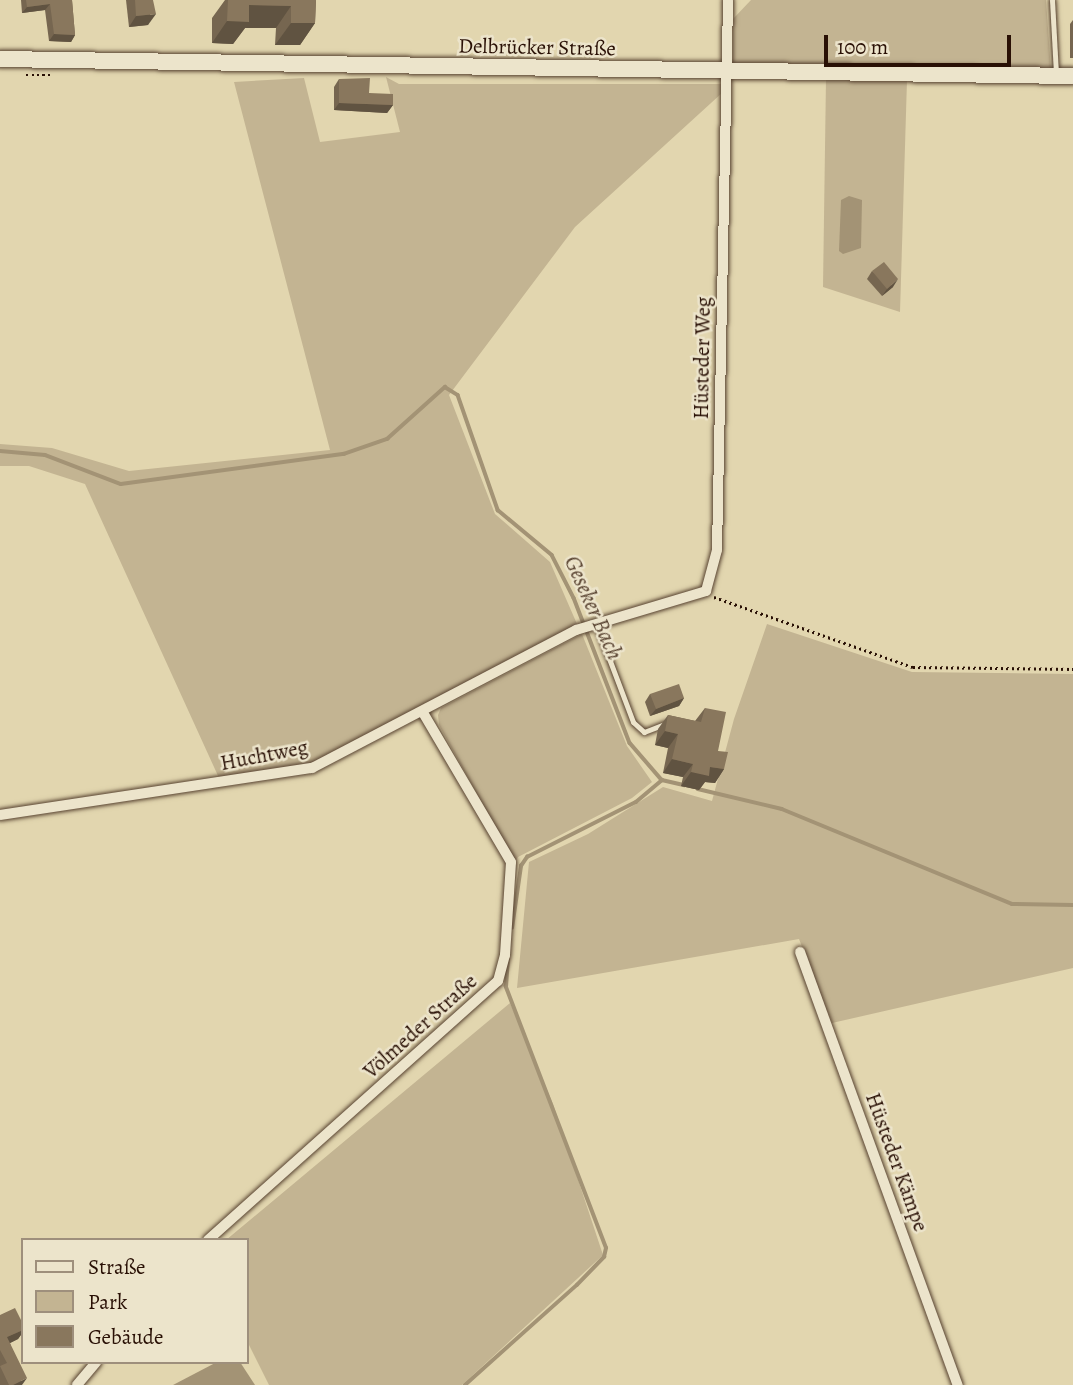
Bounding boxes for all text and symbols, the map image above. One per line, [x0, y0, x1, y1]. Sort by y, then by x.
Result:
scale bar [828, 21, 1015, 65]
street label: Delbrücker Straße [458, 33, 616, 61]
text: 100 m [837, 33, 888, 61]
street label: Hüsteder Weg [688, 297, 716, 419]
water label: Geseker Bach [558, 552, 628, 664]
street label: Huchtweg [218, 734, 310, 776]
street label: Völmeder Straße [358, 968, 482, 1084]
street label: Hüsteder Kämpe [860, 1089, 934, 1235]
legend [21, 1238, 248, 1364]
text: Straße [88, 1253, 146, 1281]
text: Park [88, 1288, 127, 1316]
text: Gebäude [88, 1323, 164, 1351]

